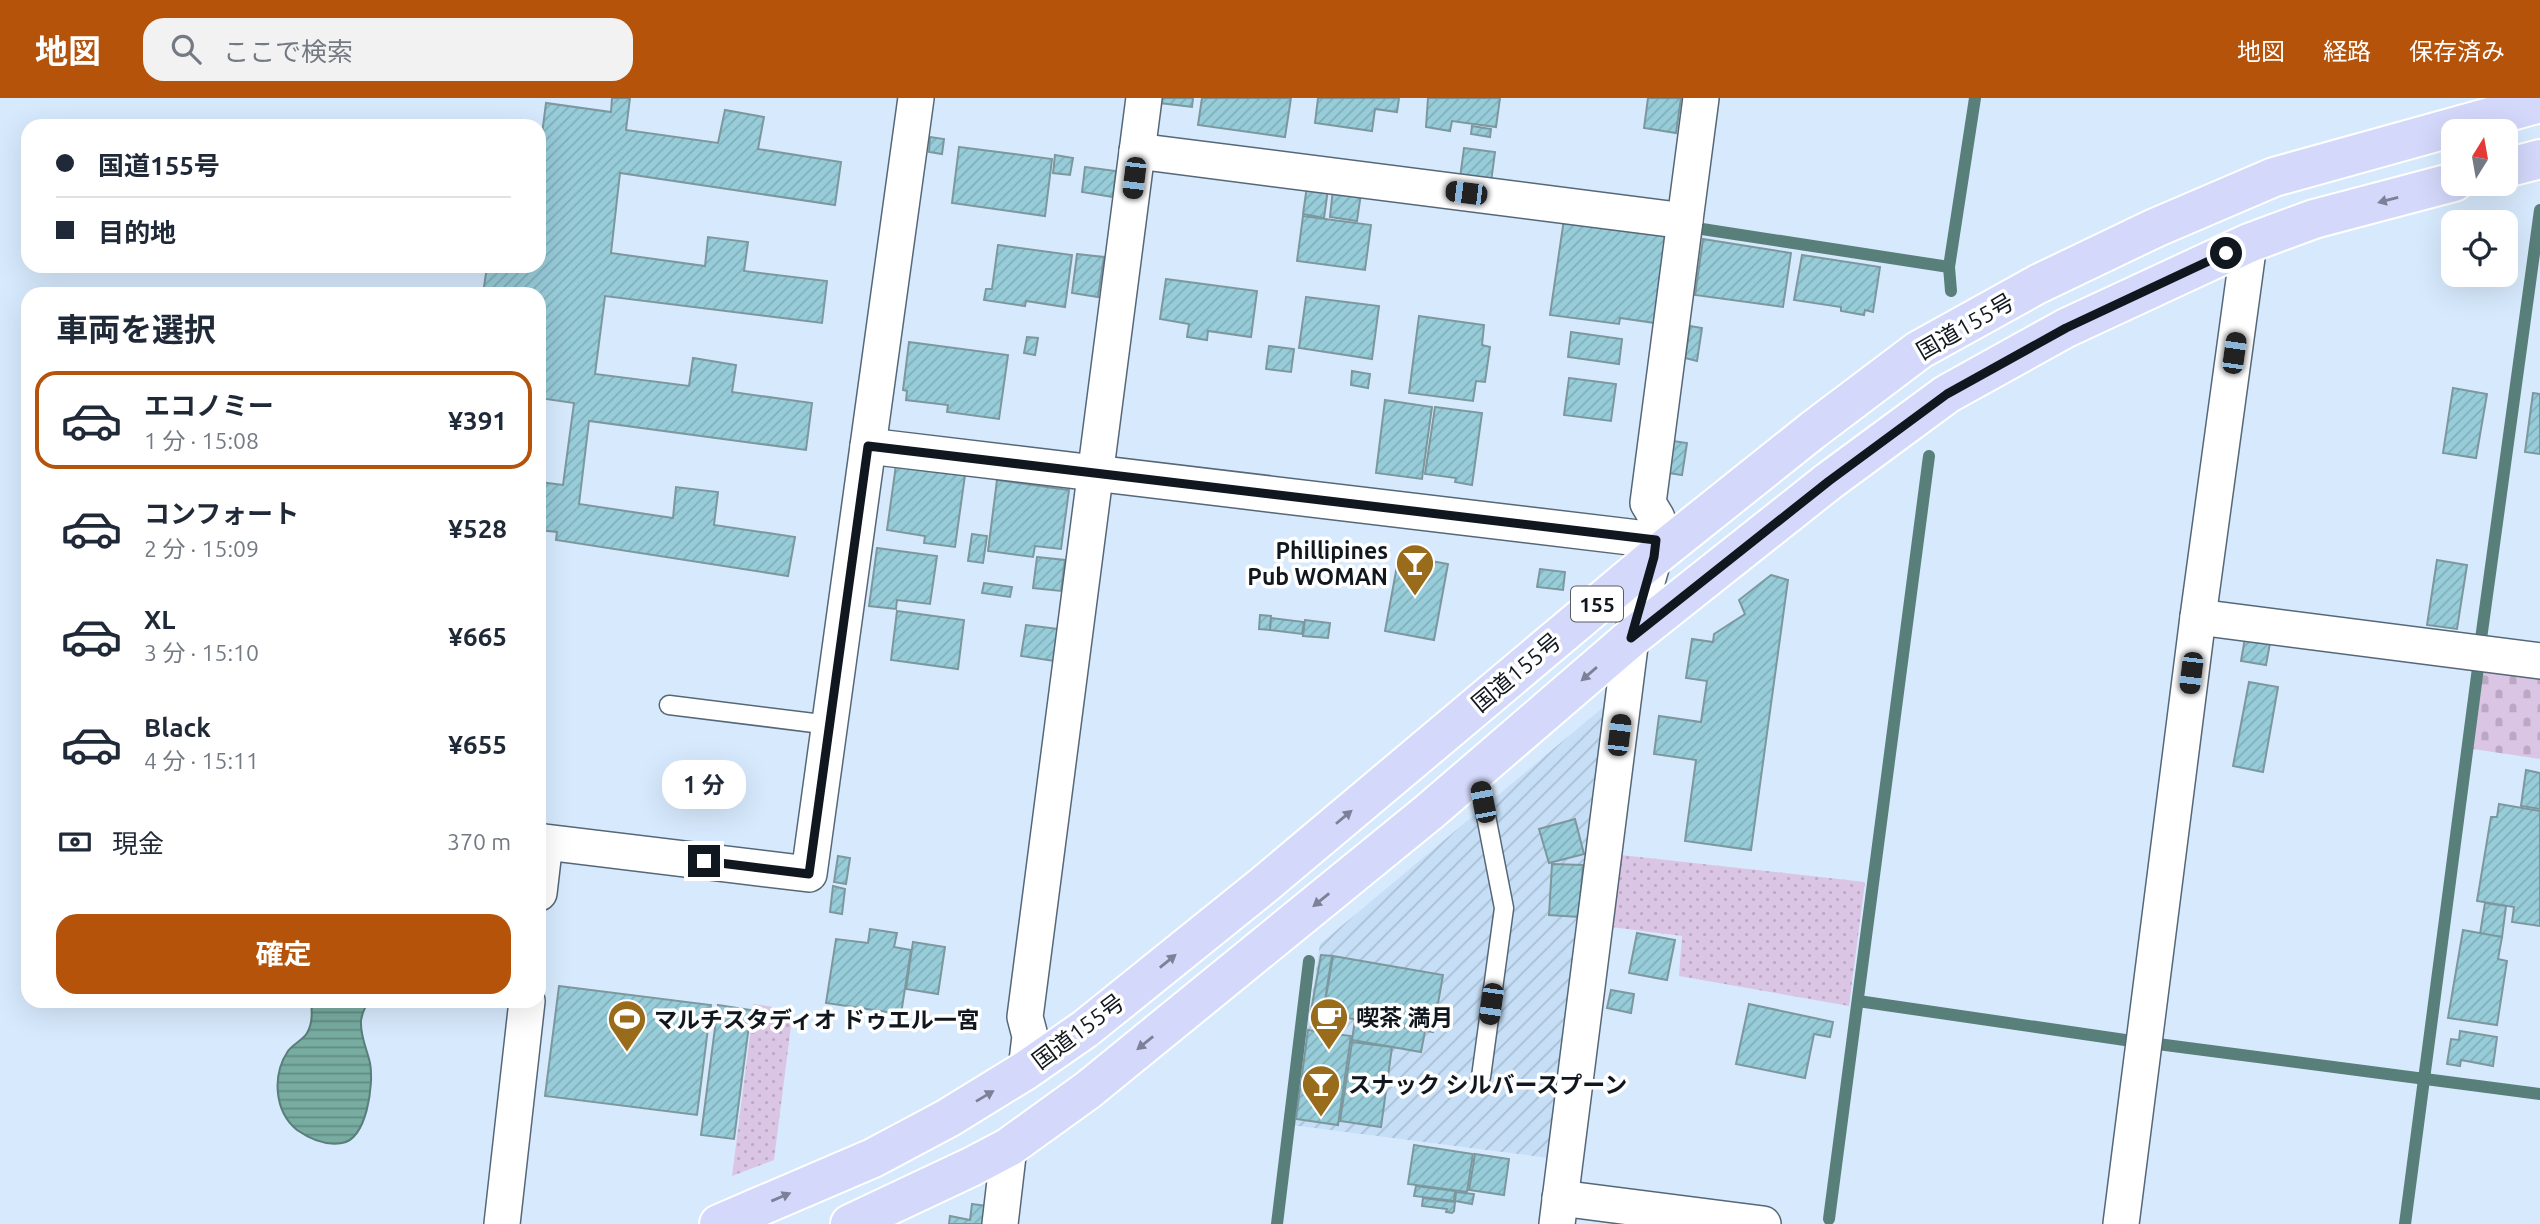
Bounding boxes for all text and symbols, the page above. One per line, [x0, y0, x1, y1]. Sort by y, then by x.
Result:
search box [143, 18, 633, 81]
icon: search [167, 30, 205, 68]
text: 地図 [35, 32, 101, 69]
text: ここで検索 [223, 37, 353, 66]
text: 地図 [2237, 38, 2285, 65]
text: 経路 [2323, 38, 2371, 65]
text: 保存済み [2409, 38, 2505, 65]
north arrow [2441, 119, 2518, 196]
map controls [2441, 119, 2518, 287]
text: 国道155号 [98, 151, 220, 180]
car [1122, 156, 1147, 200]
car [1444, 180, 1489, 206]
one-way arrow [2376, 195, 2398, 206]
button: locate [2441, 210, 2518, 287]
text: 目的地 [98, 218, 176, 247]
route start [2210, 237, 2242, 269]
street label: 国道155号 [1912, 288, 2018, 364]
text: 車両を選択 [56, 311, 216, 347]
car [2221, 331, 2248, 375]
icon: car [60, 389, 123, 452]
text: エコノミー [144, 391, 274, 420]
text: ¥391 [448, 406, 507, 435]
text: 1 分 · 15:08 [144, 428, 259, 453]
icon: car [60, 497, 123, 560]
text: コンフォート [144, 499, 299, 528]
text: ¥528 [448, 514, 507, 543]
text: 2 分 · 15:09 [144, 536, 259, 561]
place label: Phillipines Pub WOMAN [1247, 538, 1388, 589]
bar icon: Phillipines Pub WOMAN [1394, 542, 1436, 597]
road number: 155 [1571, 587, 1623, 622]
icon: car [60, 605, 123, 668]
text: XL [144, 605, 175, 634]
text: ¥665 [448, 622, 507, 651]
street label: 国道155号 [1467, 628, 1565, 716]
text: 3 分 · 15:10 [144, 640, 259, 665]
car [2179, 651, 2204, 695]
one-way arrow [1580, 666, 1597, 681]
icon: car [60, 713, 123, 776]
text: Black [144, 713, 211, 742]
car [1607, 713, 1632, 757]
text: ¥655 [448, 730, 507, 759]
text: 4 分 · 15:11 [144, 748, 259, 773]
callout: 1 分 [662, 760, 746, 808]
text: 1 分 [683, 772, 725, 797]
car [1469, 779, 1498, 825]
one-way arrow [1335, 810, 1352, 825]
icon: cash [56, 823, 94, 861]
text: 現金 [112, 829, 164, 858]
text: 370 m [447, 829, 511, 854]
route end [688, 845, 720, 877]
one-way arrow [1313, 892, 1331, 907]
button: 確定 [56, 914, 511, 994]
one-way arrow [1158, 954, 1176, 969]
car [1478, 982, 1505, 1026]
street label: 国道155号 [1027, 989, 1129, 1073]
cafe icon: 喫茶 満月 [1308, 996, 1350, 1051]
sports icon: マルチスタディオ ドゥエル一宮 [606, 998, 648, 1053]
place label: 喫茶 満月 [1356, 1005, 1453, 1030]
place label: マルチスタディオ ドゥエル一宮 [654, 1007, 980, 1032]
one-way arrow [1136, 1036, 1154, 1051]
bar icon: スナック シルバースプーン [1300, 1063, 1342, 1118]
place label: スナック シルバースプーン [1348, 1072, 1627, 1097]
one-way arrow [975, 1089, 994, 1102]
one-way arrow [771, 1192, 792, 1203]

